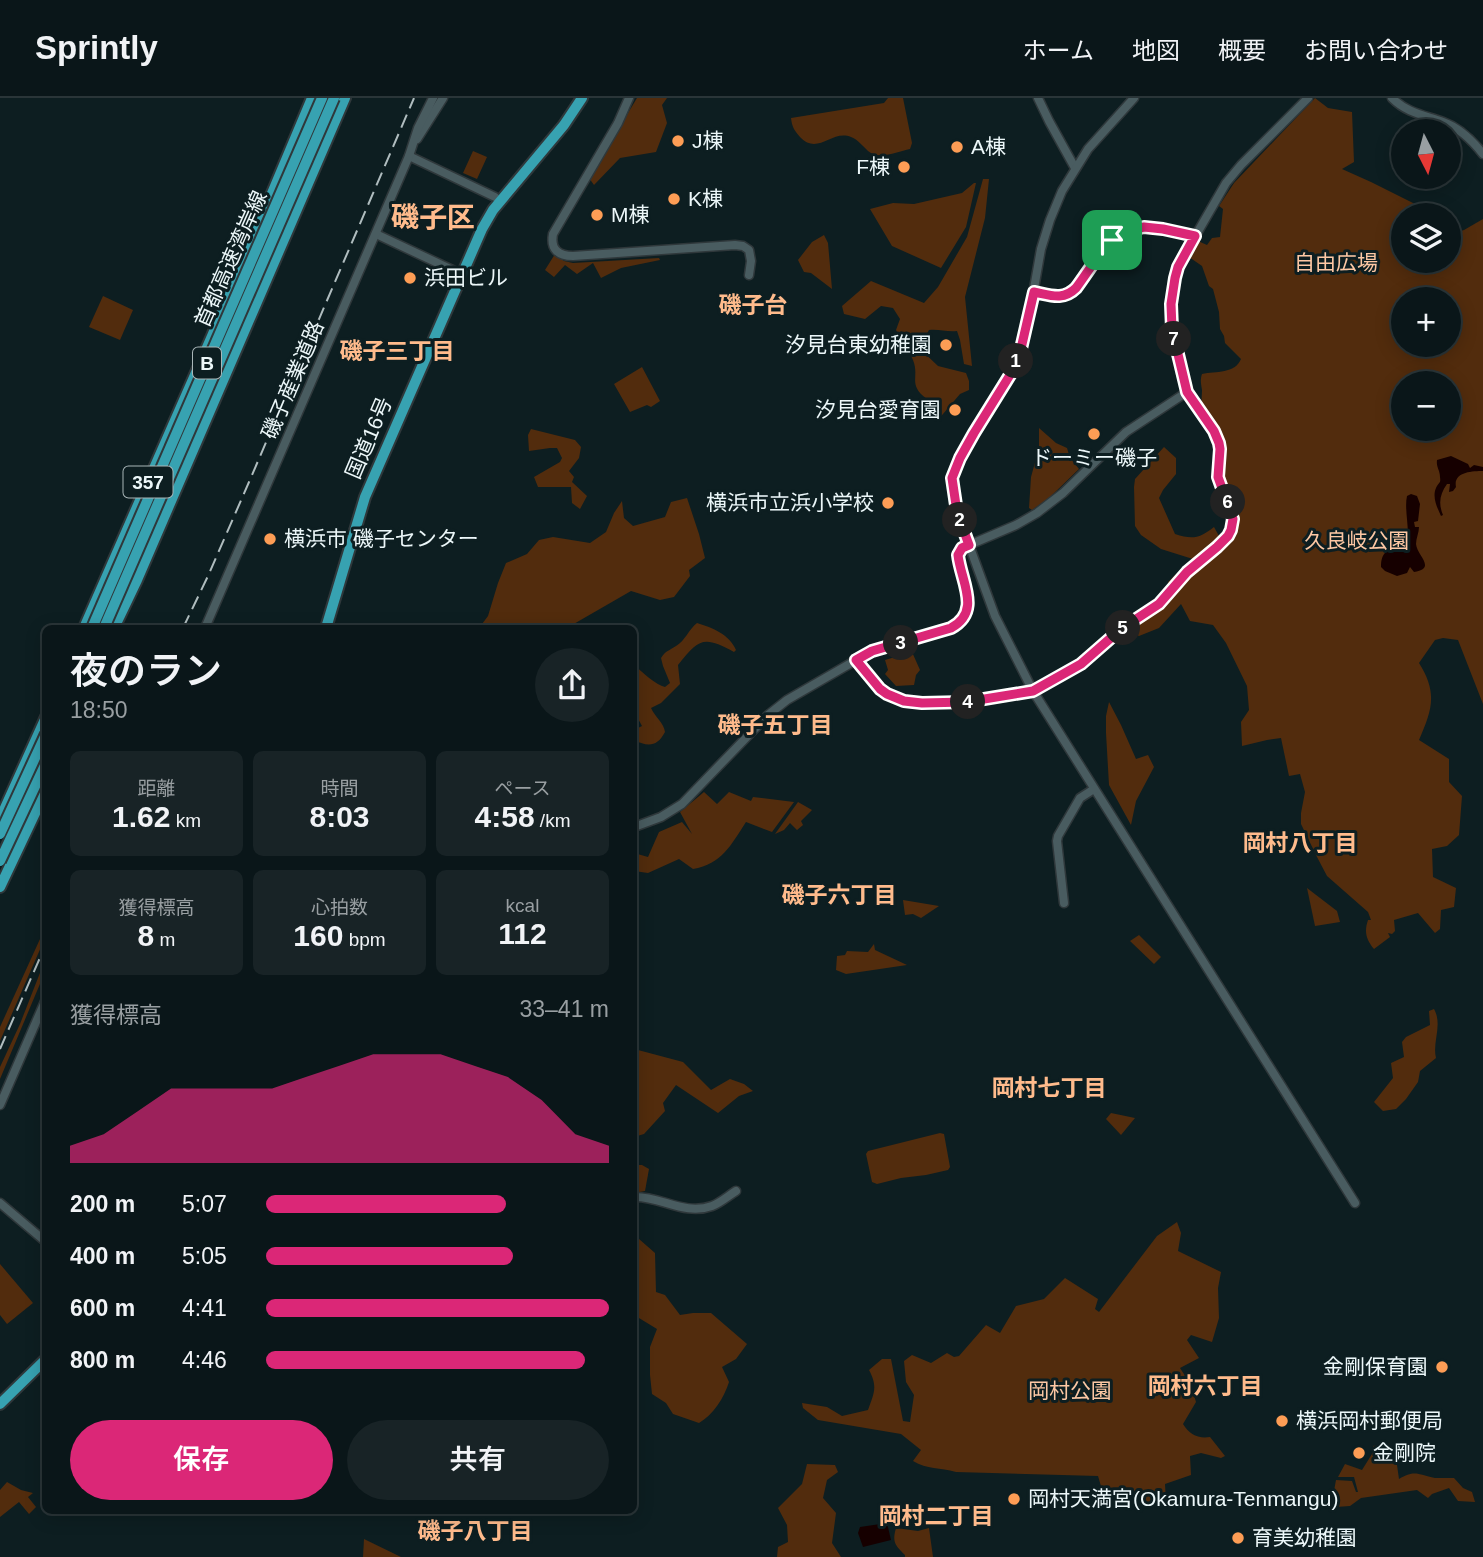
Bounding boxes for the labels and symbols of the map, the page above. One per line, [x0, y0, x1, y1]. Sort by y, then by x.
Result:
north arrow [1391, 119, 1461, 189]
place label: J棟 [692, 129, 724, 152]
marker: J棟 [670, 133, 686, 149]
place label: A棟 [971, 135, 1006, 158]
marker: A棟 [949, 139, 965, 155]
place label: F棟 [856, 155, 890, 178]
marker: F棟 [896, 159, 912, 175]
street label: 首都高速湾岸線 [190, 187, 271, 331]
place label: K棟 [688, 187, 723, 210]
marker: K棟 [666, 191, 682, 207]
district label: 磯子区 [391, 202, 475, 233]
place label: M棟 [611, 203, 650, 226]
marker: M棟 [589, 207, 605, 223]
pin [1082, 210, 1142, 270]
park label: 自由広場 [1294, 251, 1378, 274]
place label: 浜田ビル [424, 266, 508, 289]
marker: 浜田ビル [402, 270, 418, 286]
district label: 磯子台 [719, 292, 788, 318]
street label: 磯子産業道路 [257, 317, 328, 442]
pin: 7 [1156, 322, 1192, 356]
place label: 汐見台東幼稚園 [785, 333, 932, 356]
marker: 汐見台東幼稚園 [938, 337, 954, 353]
district label: 磯子三丁目 [340, 338, 455, 364]
pin: 1 [998, 344, 1034, 378]
road number: B [193, 347, 221, 378]
street label: 国道16号 [341, 394, 396, 482]
place label: 汐見台愛育園 [815, 398, 941, 421]
marker: 汐見台愛育園 [947, 402, 963, 418]
marker: ドーミー磯子 [1086, 426, 1102, 442]
place label: ドーミー磯子 [1031, 446, 1157, 469]
road number: 357 [124, 466, 172, 498]
pin: 6 [1210, 484, 1246, 520]
place label: 横浜市立浜小学校 [706, 491, 874, 514]
marker: 横浜市立浜小学校 [880, 495, 896, 511]
pin: 2 [942, 502, 978, 538]
place label: 横浜市 磯子センター [284, 527, 479, 550]
park label: 久良岐公園 [1305, 529, 1410, 552]
marker: 横浜市 磯子センター [262, 531, 278, 547]
pin: 5 [1106, 610, 1140, 646]
pin: 3 [884, 626, 918, 660]
pin: 4 [950, 684, 986, 720]
district label: 磯子五丁目 [718, 712, 833, 738]
district label: 岡村八丁目 [1243, 830, 1358, 856]
district label: 磯子六丁目 [782, 882, 897, 908]
district label: 岡村七丁目 [992, 1075, 1107, 1101]
place label: 金剛保育園 [1323, 1355, 1428, 1378]
marker: 金剛保育園 [1434, 1359, 1450, 1375]
district label: 岡村六丁目 [1148, 1373, 1263, 1399]
park label: 岡村公園 [1028, 1379, 1112, 1402]
place label: 横浜岡村郵便局 [1296, 1409, 1443, 1432]
marker: 横浜岡村郵便局 [1274, 1413, 1290, 1429]
place label: 金剛院 [1373, 1441, 1436, 1464]
marker: 金剛院 [1351, 1445, 1367, 1461]
place label: 岡村天満宮(Okamura-Tenmangu) [1028, 1487, 1338, 1510]
marker: 岡村天満宮(Okamura-Tenmangu) [1006, 1491, 1022, 1507]
district label: 岡村二丁目 [879, 1503, 994, 1529]
district label: 磯子八丁目 [418, 1518, 533, 1544]
place label: 育美幼稚園 [1252, 1526, 1357, 1549]
marker: 育美幼稚園 [1230, 1530, 1246, 1546]

